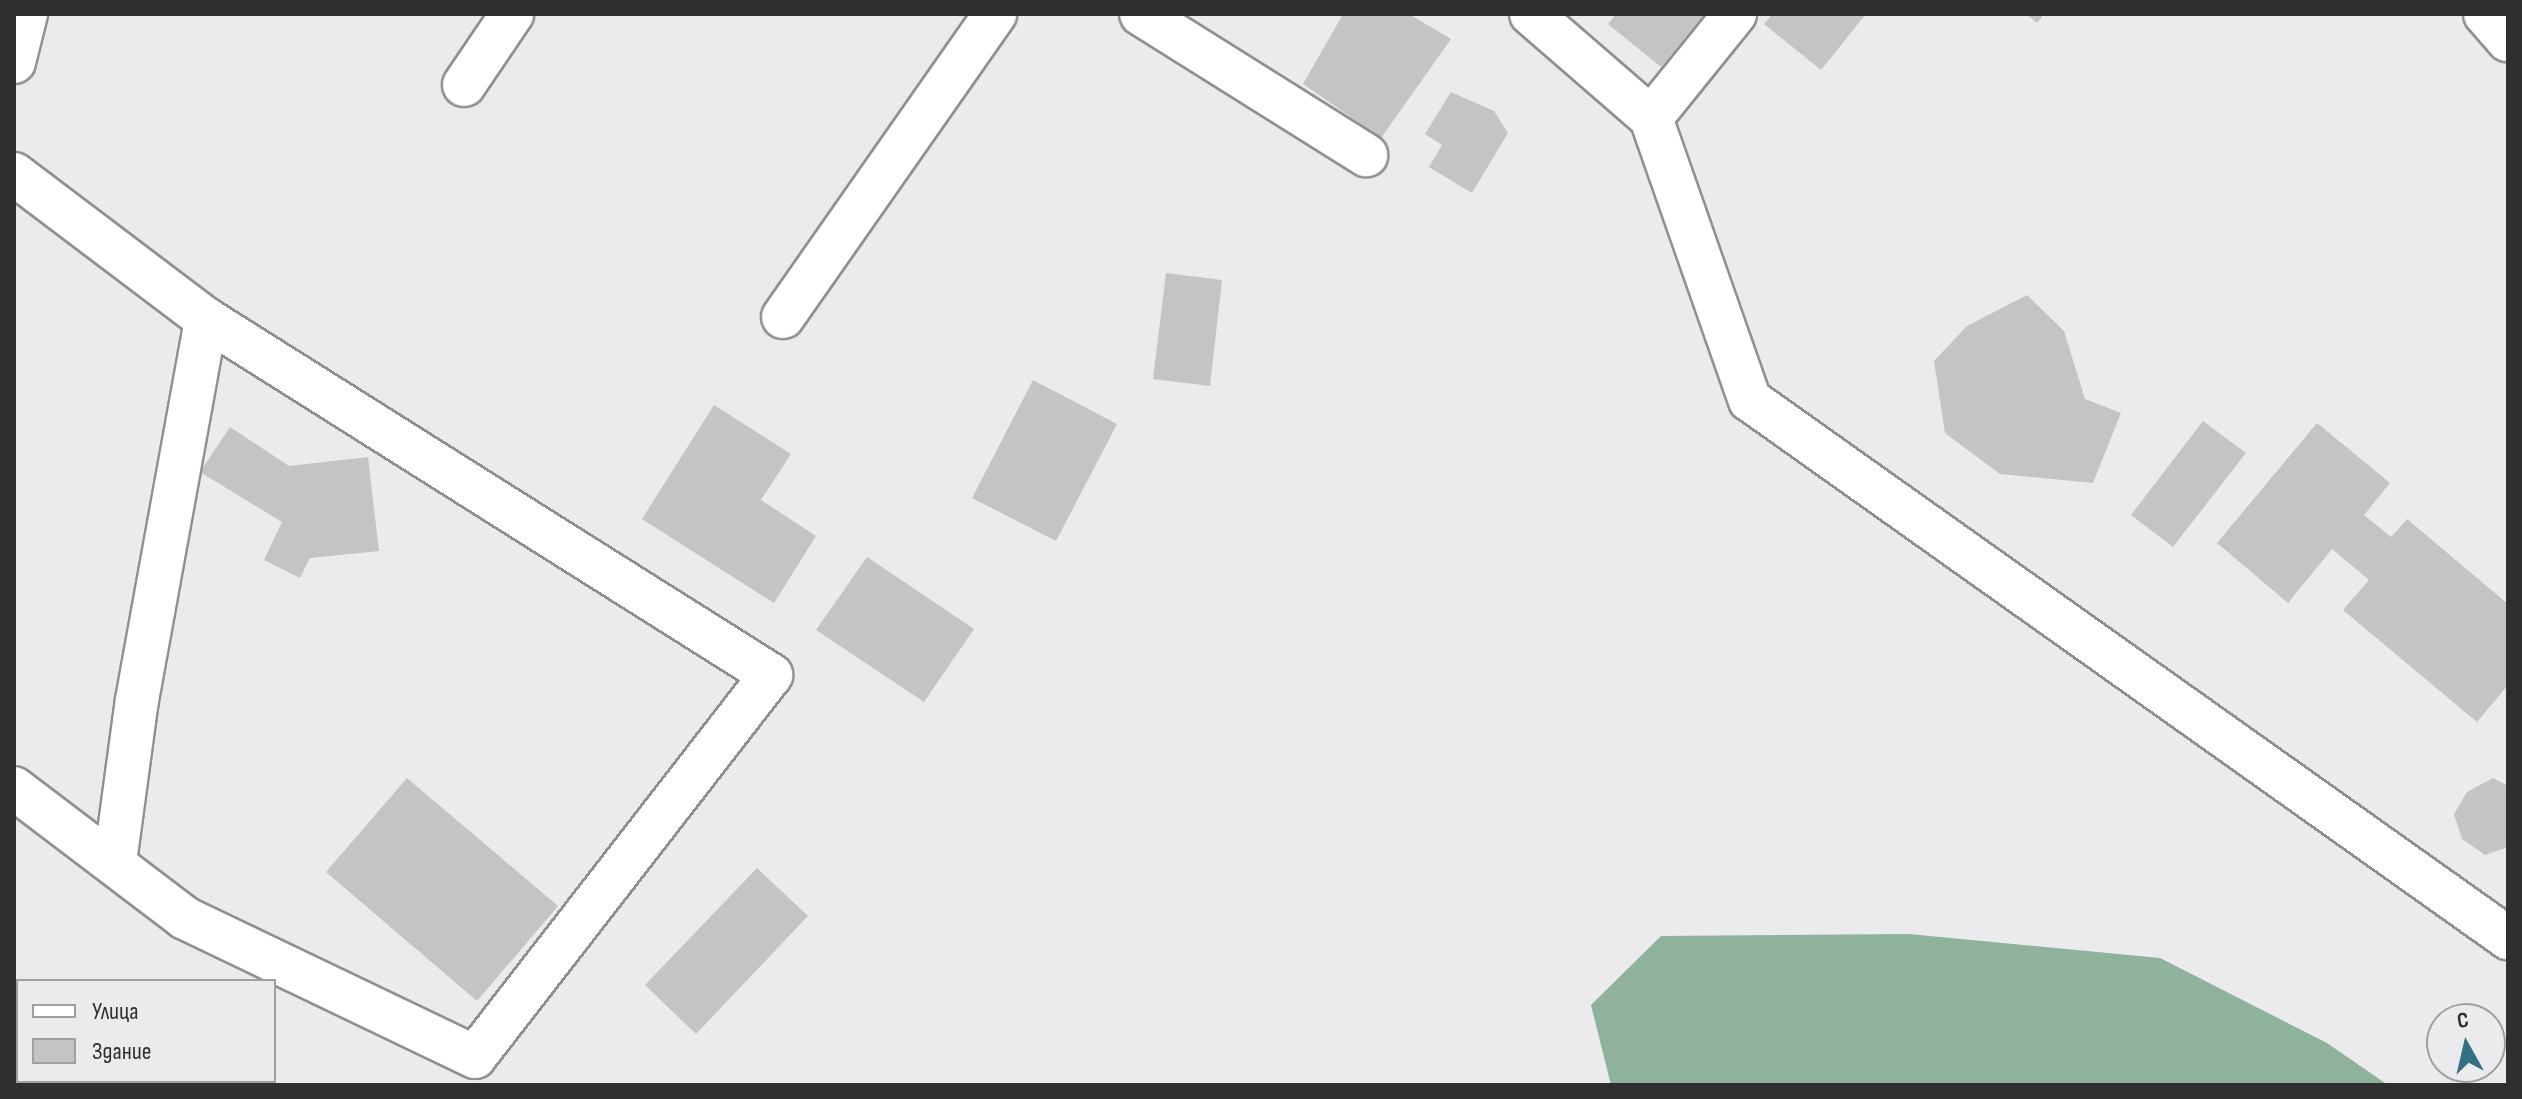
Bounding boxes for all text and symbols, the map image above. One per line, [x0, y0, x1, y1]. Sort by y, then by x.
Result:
legend [16, 979, 276, 1083]
text: Улица [92, 997, 138, 1026]
north arrow [2426, 1003, 2506, 1083]
text: С [2455, 1007, 2470, 1035]
text: Здание [92, 1037, 151, 1066]

